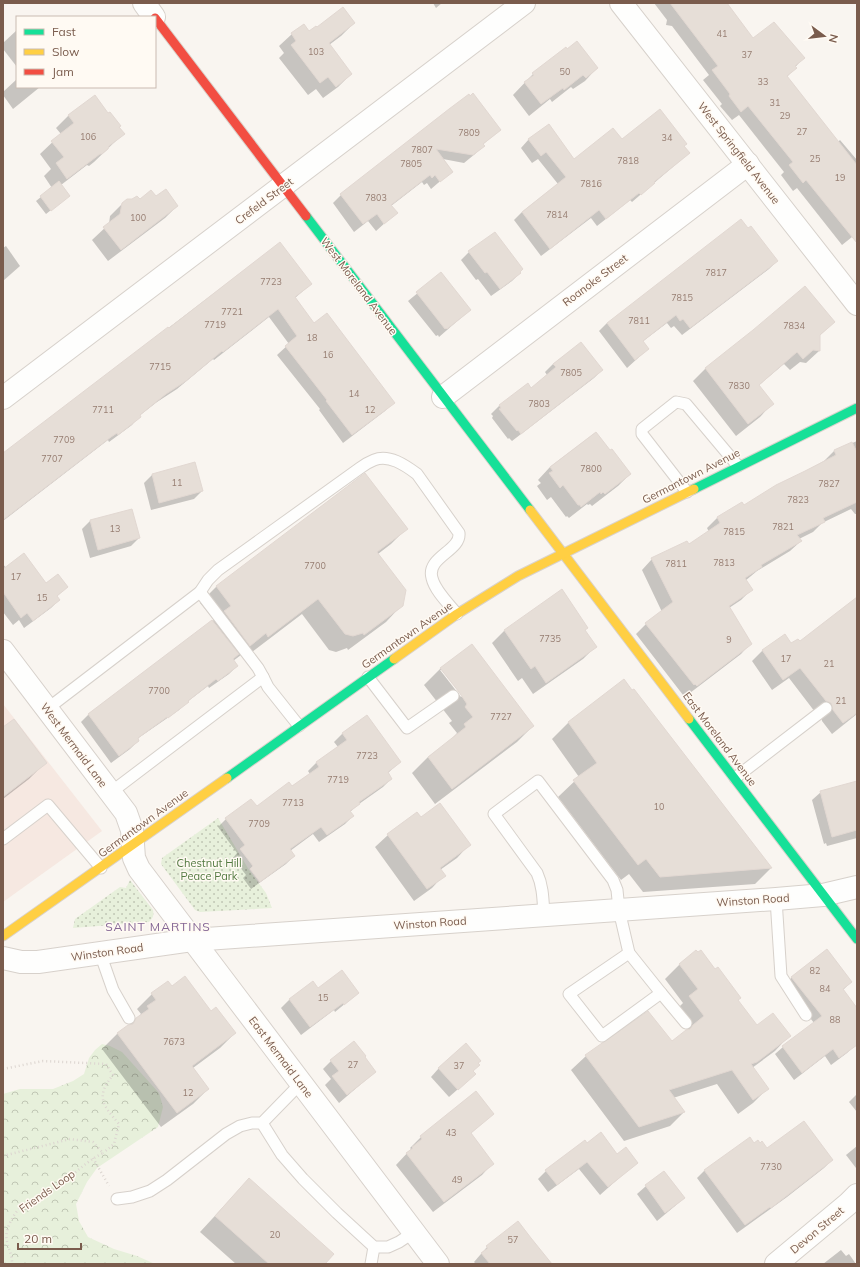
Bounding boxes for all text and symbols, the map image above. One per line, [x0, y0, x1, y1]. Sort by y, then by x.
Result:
legend [16, 16, 156, 88]
north arrow [804, 16, 844, 56]
text: Fast [52, 24, 76, 39]
house number: 41 [717, 28, 727, 39]
text: N [826, 33, 841, 44]
text: Slow [52, 44, 80, 59]
house number: 103 [308, 46, 324, 57]
house number: 37 [742, 49, 752, 60]
text: Jam [52, 64, 74, 79]
house number: 50 [560, 66, 570, 77]
house number: 33 [758, 76, 768, 87]
house number: 31 [770, 97, 780, 108]
street label: West Springfield Avenue [695, 99, 783, 207]
house number: 29 [780, 110, 790, 121]
house number: 27 [797, 126, 807, 137]
house number: 7809 [458, 127, 480, 138]
house number: 106 [80, 131, 96, 142]
house number: 34 [662, 132, 673, 143]
house number: 7807 [411, 144, 433, 155]
house number: 25 [810, 153, 821, 164]
house number: 7818 [617, 155, 639, 166]
house number: 7805 [400, 158, 422, 169]
house number: 19 [835, 172, 845, 183]
street label: Crefeld Street [232, 174, 296, 227]
house number: 7816 [580, 178, 602, 189]
house number: 7803 [365, 192, 387, 203]
house number: 7814 [546, 209, 568, 220]
house number: 100 [130, 212, 146, 223]
street label: West Moreland Avenue [318, 234, 400, 338]
street label: Roanoke Street [560, 251, 630, 309]
house number: 7817 [705, 267, 727, 278]
house number: 7723 [260, 276, 282, 287]
house number: 7815 [671, 292, 693, 303]
house number: 7721 [221, 306, 243, 317]
house number: 7811 [628, 315, 650, 326]
house number: 7719 [204, 319, 226, 330]
house number: 7834 [783, 320, 805, 331]
house number: 18 [307, 332, 317, 343]
house number: 16 [323, 349, 333, 360]
house number: 7715 [149, 361, 171, 372]
house number: 7805 [560, 367, 582, 378]
house number: 7830 [728, 380, 750, 391]
house number: 14 [349, 388, 360, 399]
house number: 7803 [528, 398, 550, 409]
house number: 7711 [92, 404, 114, 415]
house number: 12 [365, 404, 375, 415]
house number: 7709 [53, 434, 75, 445]
street label: Germantown Avenue [640, 445, 742, 507]
house number: 7707 [41, 453, 63, 464]
house number: 7800 [580, 463, 602, 474]
house number: 11 [172, 477, 182, 488]
house number: 7827 [818, 478, 840, 489]
house number: 7823 [787, 494, 809, 505]
house number: 7821 [772, 521, 794, 532]
house number: 13 [110, 523, 120, 534]
house number: 7815 [723, 526, 745, 537]
house number: 7813 [713, 557, 735, 568]
house number: 7811 [665, 558, 687, 569]
house number: 7700 [304, 560, 326, 571]
house number: 17 [11, 571, 21, 582]
house number: 15 [37, 592, 48, 603]
street label: Germantown Avenue [359, 598, 455, 672]
house number: 7735 [539, 633, 561, 644]
house number: 9 [726, 634, 732, 645]
house number: 17 [781, 653, 791, 664]
house number: 21 [824, 658, 834, 669]
house number: 7700 [148, 685, 170, 696]
street label: East Moreland Avenue [680, 689, 760, 789]
house number: 21 [836, 695, 846, 706]
street label: West Mermaid Lane [38, 700, 110, 790]
house number: 7727 [490, 711, 512, 722]
house number: 7723 [356, 750, 378, 761]
house number: 7719 [327, 774, 349, 785]
street label: Germantown Avenue [95, 786, 191, 860]
house number: 7713 [282, 797, 304, 808]
house number: 10 [654, 801, 664, 812]
house number: 7709 [248, 818, 270, 829]
park label: Chestnut Hill Peace Park [177, 856, 242, 883]
street label: Winston Road [716, 890, 790, 910]
street label: Winston Road [393, 913, 467, 933]
district label: SAINT MARTINS [105, 919, 211, 934]
street label: Winston Road [70, 940, 144, 964]
house number: 82 [810, 965, 820, 976]
house number: 84 [820, 983, 831, 994]
house number: 15 [318, 992, 329, 1003]
street label: East Mermaid Lane [246, 1014, 316, 1100]
house number: 88 [830, 1014, 840, 1025]
house number: 7673 [163, 1036, 185, 1047]
house number: 27 [348, 1059, 358, 1070]
house number: 37 [454, 1060, 464, 1071]
house number: 12 [183, 1087, 193, 1098]
house number: 43 [446, 1127, 456, 1138]
house number: 7730 [760, 1161, 782, 1172]
street label: Friends Loop [16, 1166, 78, 1215]
house number: 49 [452, 1174, 462, 1185]
street label: Devon Street [787, 1203, 847, 1257]
scale bar [18, 1225, 81, 1251]
house number: 20 [270, 1229, 280, 1240]
text: 20 m [24, 1231, 52, 1246]
house number: 57 [508, 1234, 518, 1245]

